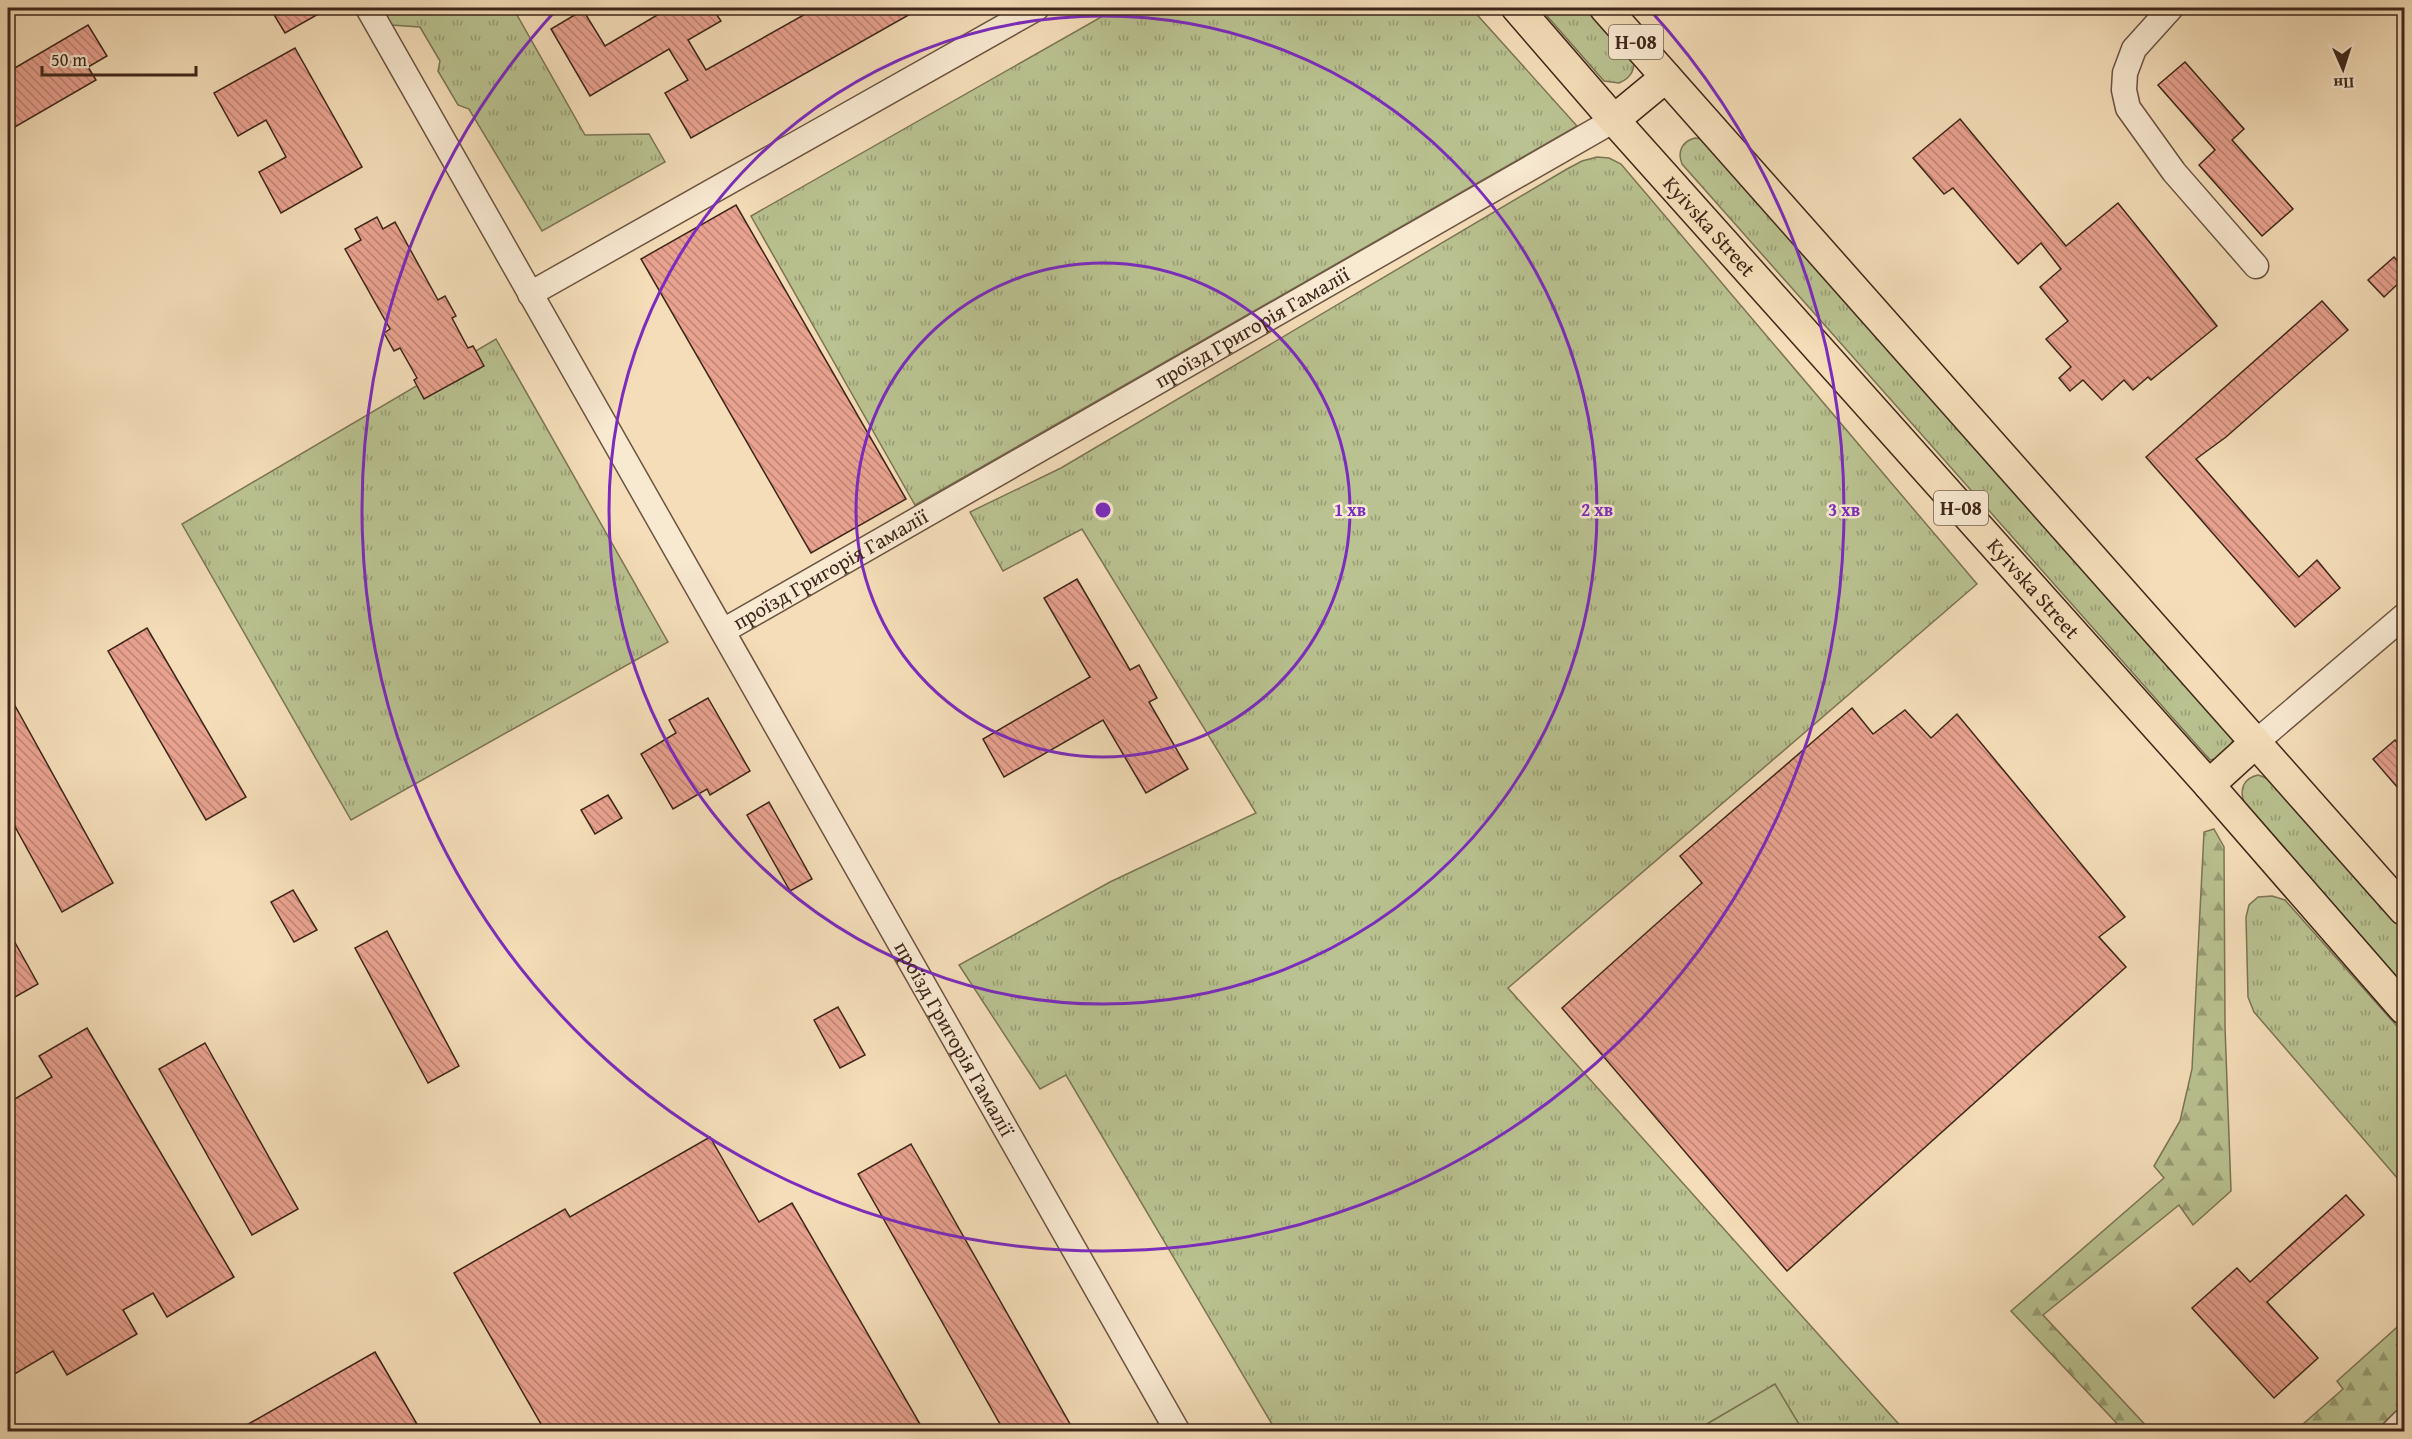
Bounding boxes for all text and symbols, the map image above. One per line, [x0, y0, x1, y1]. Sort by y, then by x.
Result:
road number: Н-08 [1609, 25, 1663, 59]
scale bar [42, 39, 196, 77]
north arrow [2313, 39, 2373, 99]
text: 50 m [51, 46, 87, 73]
text: Пн [2333, 71, 2355, 97]
street label: Kyivska Street [1656, 169, 1764, 284]
street label: проїзд Григорія Гамалії [1148, 258, 1356, 395]
road number: Н-08 [1934, 491, 1988, 525]
text: 1 хв [1334, 496, 1366, 523]
text: 2 хв [1581, 496, 1613, 523]
text: 3 хв [1828, 496, 1860, 523]
street label: проїзд Григорія Гамалії [727, 500, 934, 637]
centre of rings [1093, 500, 1113, 520]
street label: Kyivska Street [1980, 531, 2088, 646]
street label: проїзд Григорія Гамалії [887, 935, 1023, 1143]

